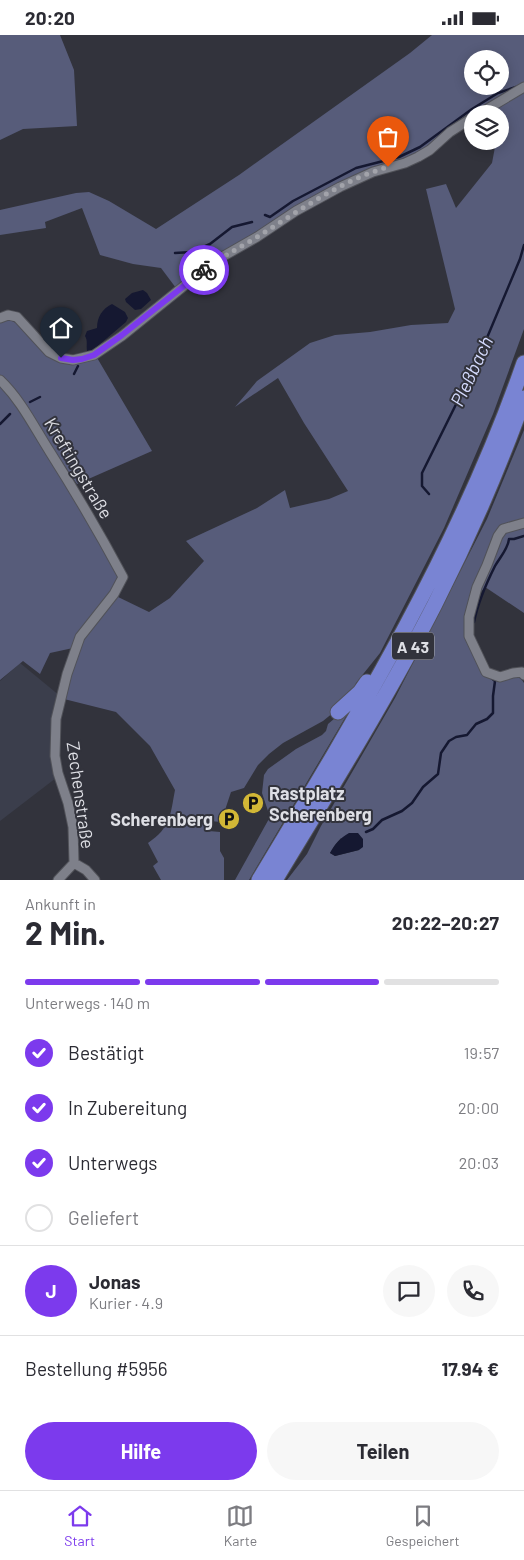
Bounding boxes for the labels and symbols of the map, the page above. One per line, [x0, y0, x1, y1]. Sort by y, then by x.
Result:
pin [367, 116, 409, 167]
courier [179, 245, 229, 295]
pin [40, 307, 82, 358]
water label: Pleßbach [445, 332, 497, 410]
street label: Kreftingstraße [40, 413, 118, 523]
road number: A 43 [392, 633, 434, 659]
street label: Zechenstraße [63, 740, 99, 850]
place label: Rastplatz Scherenberg [269, 782, 372, 825]
parking icon: Rastplatz Scherenberg [241, 791, 265, 815]
parking icon: Scherenberg [217, 807, 241, 831]
place label: Scherenberg [110, 808, 213, 830]

